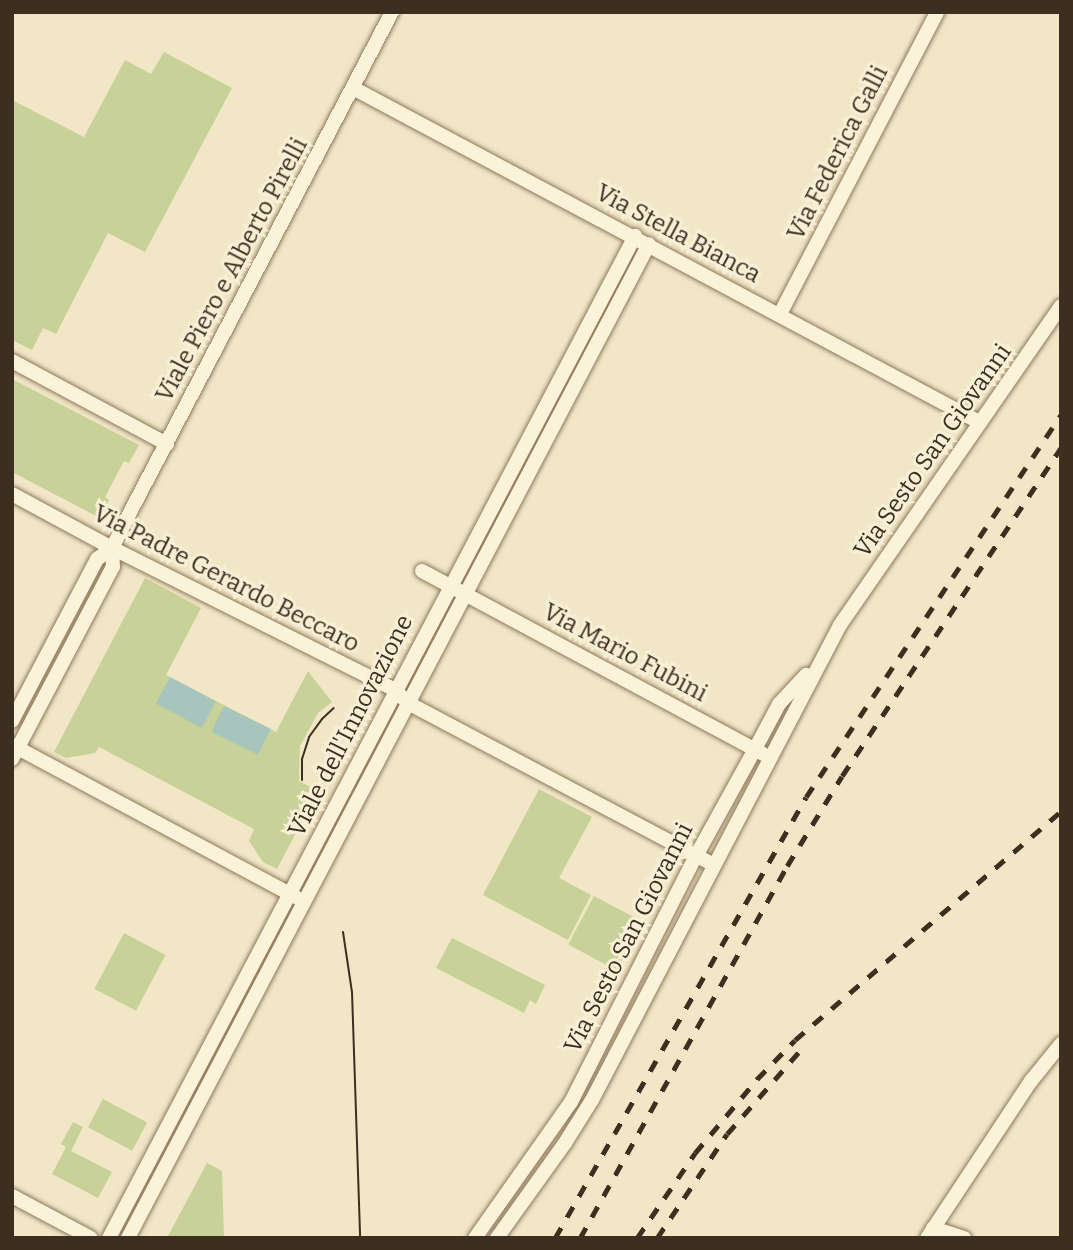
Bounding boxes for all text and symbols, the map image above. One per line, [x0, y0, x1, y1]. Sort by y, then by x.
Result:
street label: Via Federica Galli [782, 61, 894, 245]
street label: Viale Piero e Alberto Pirelli [150, 133, 314, 407]
street label: Via Stella Bianca [591, 178, 765, 290]
street label: Via Sesto San Giovanni [848, 339, 1018, 563]
street label: Via Padre Gerardo Beccaro [88, 499, 364, 659]
street label: Via Mario Fubini [538, 598, 712, 708]
street label: Viale dell'Innovazione [283, 610, 419, 842]
street label: Via Sesto San Giovanni [559, 818, 699, 1058]

